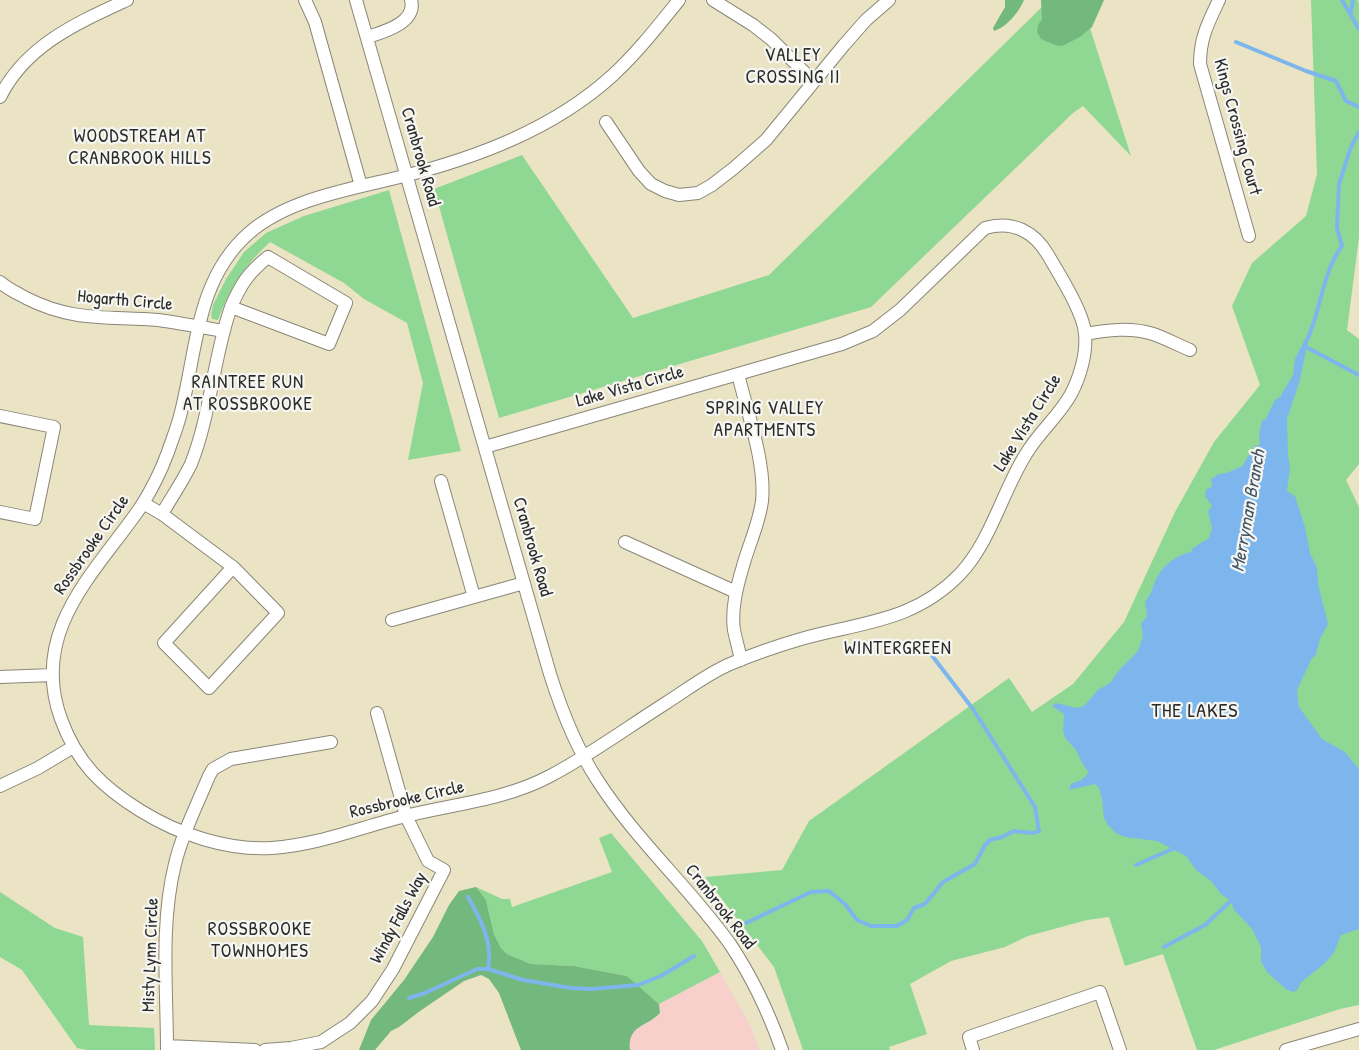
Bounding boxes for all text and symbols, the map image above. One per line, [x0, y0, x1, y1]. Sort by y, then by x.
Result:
district label: VALLEY CROSSING II [744, 45, 842, 89]
street label: Kings Crossing Court [1208, 56, 1266, 198]
street label: Cranbrook Road [396, 105, 444, 209]
district label: WOODSTREAM AT CRANBROOK HILLS [66, 126, 214, 170]
street label: Hogarth Circle [77, 286, 173, 316]
street label: Lake Vista Circle [574, 361, 686, 413]
street label: Lake Vista Circle [989, 370, 1067, 476]
district label: RAINTREE RUN AT ROSSBROOKE [181, 372, 315, 416]
district label: SPRING VALLEY APARTMENTS [704, 398, 826, 442]
water label: Merryman Branch [1227, 448, 1271, 574]
street label: Rossbrooke Circle [50, 491, 134, 599]
street label: Cranbrook Road [508, 495, 556, 599]
district label: WINTERGREEN [843, 638, 953, 660]
district label: THE LAKES [1150, 700, 1240, 724]
street label: Rossbrooke Circle [348, 776, 466, 824]
street label: Cranbrook Road [680, 860, 760, 954]
street label: Windy Falls Way [366, 869, 432, 967]
street label: Misty Lynn Circle [138, 898, 164, 1012]
district label: ROSSBROOKE TOWNHOMES [207, 919, 313, 963]

